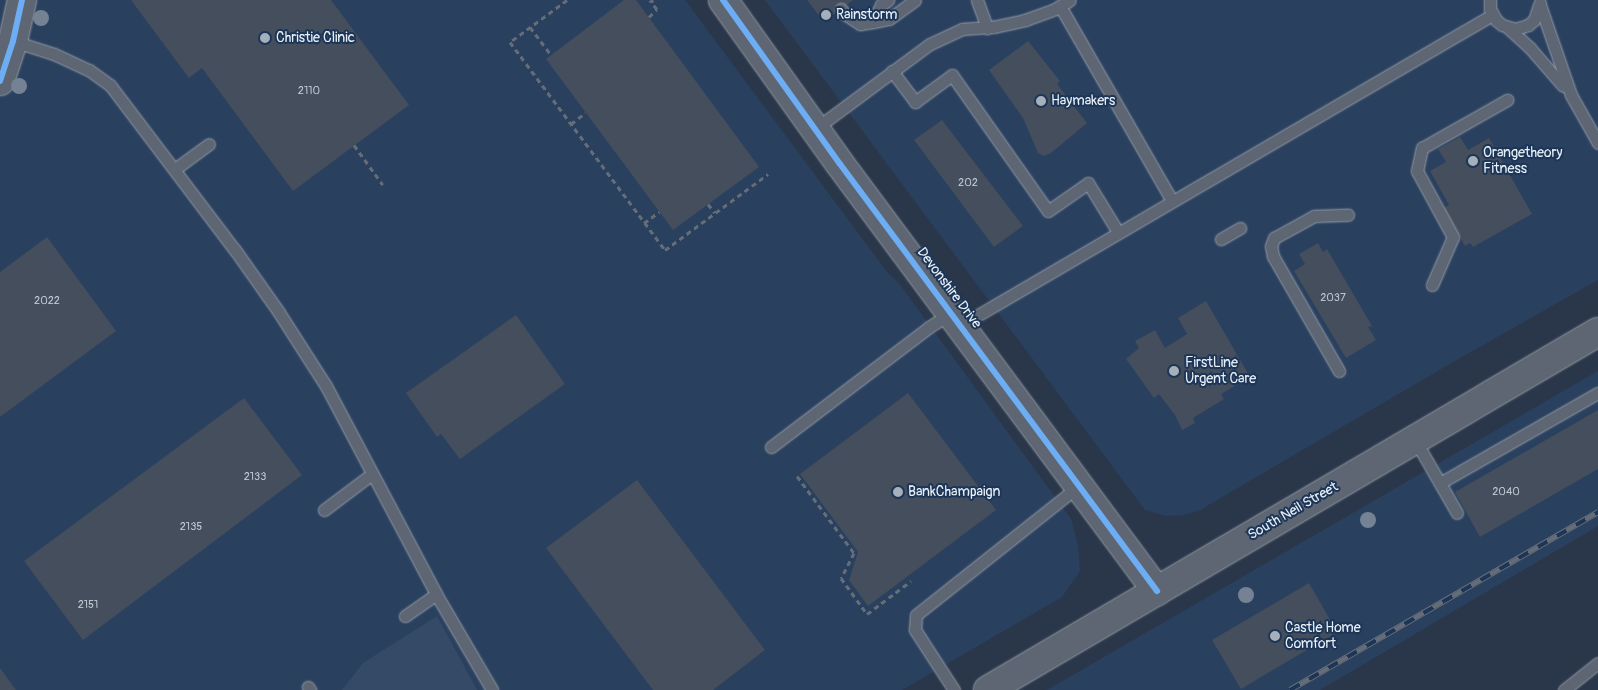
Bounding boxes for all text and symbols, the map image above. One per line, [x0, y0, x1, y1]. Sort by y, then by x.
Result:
place label: Rainstorm [836, 7, 897, 23]
marker: Rainstorm [820, 9, 832, 21]
place label: Christie Clinic [276, 30, 355, 46]
marker: Christie Clinic [258, 31, 272, 45]
house number: 2110 [298, 84, 320, 98]
place label: Haymakers [1051, 93, 1115, 109]
marker: Haymakers [1035, 95, 1047, 107]
place label: Orangetheory Fitness [1483, 145, 1562, 178]
marker: Orangetheory Fitness [1467, 155, 1479, 167]
house number: 202 [958, 176, 978, 190]
street label: Devonshire Drive [913, 244, 985, 332]
house number: 2037 [1320, 291, 1346, 305]
house number: 2022 [34, 294, 60, 308]
place label: FirstLine Urgent Care [1185, 355, 1256, 388]
marker: FirstLine Urgent Care [1167, 364, 1181, 378]
house number: 2133 [244, 470, 266, 484]
street label: South Neil Street [1245, 478, 1341, 544]
place label: BankChampaign [908, 484, 1000, 500]
house number: 2040 [1492, 485, 1520, 499]
marker: BankChampaign [892, 486, 904, 498]
house number: 2135 [180, 520, 202, 534]
house number: 2151 [78, 598, 98, 612]
place label: Castle Home Comfort [1285, 620, 1361, 652]
marker: Castle Home Comfort [1269, 630, 1281, 642]

